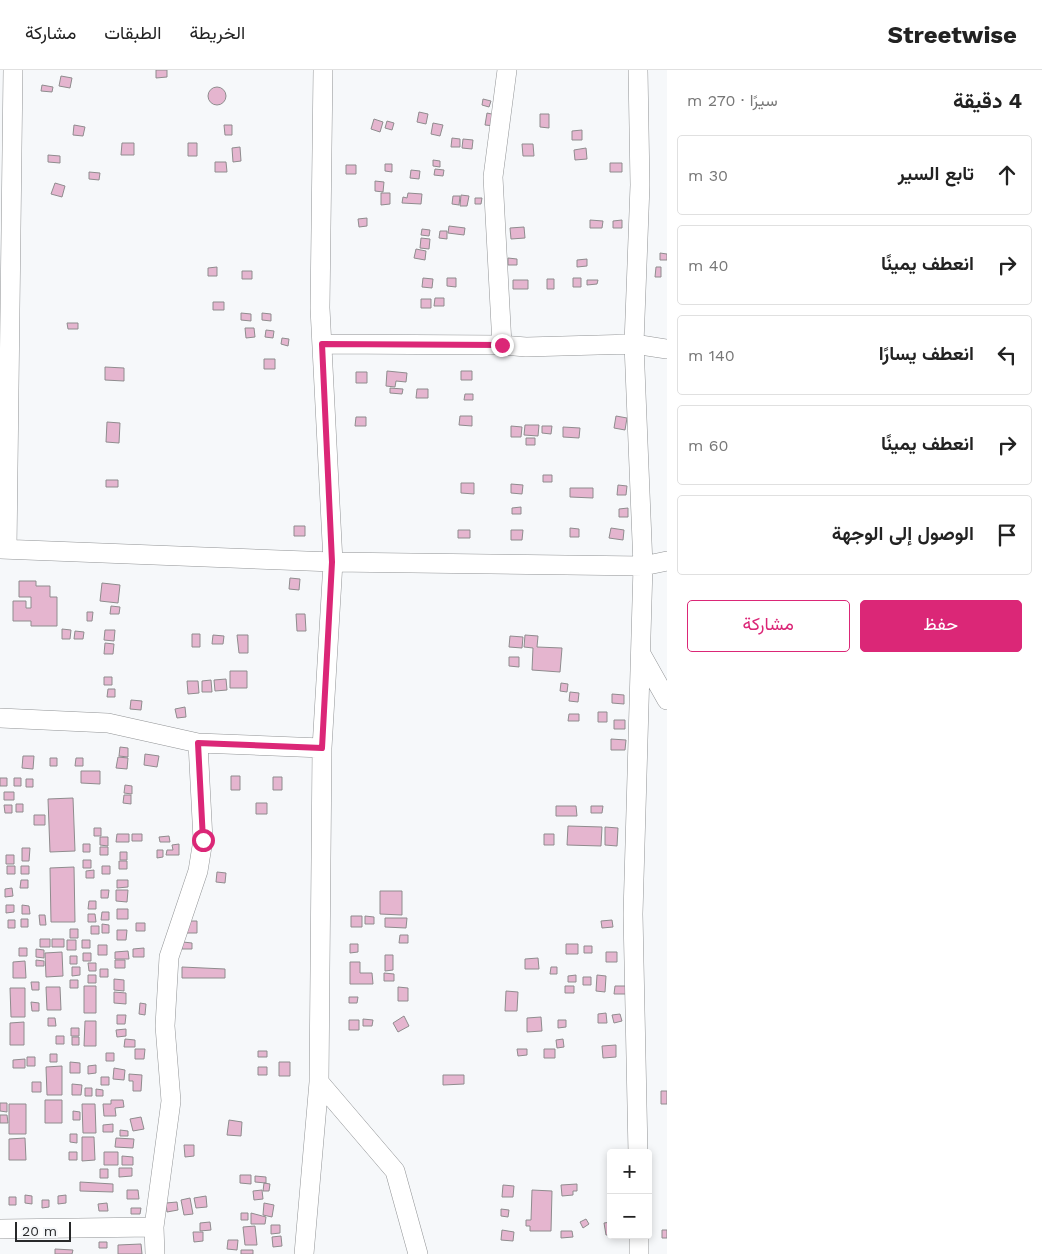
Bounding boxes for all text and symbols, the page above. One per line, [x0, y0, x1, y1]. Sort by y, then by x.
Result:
text: Streetwise [888, 21, 1017, 49]
text: مشاركة [25, 22, 76, 43]
text: الطبقات [104, 22, 161, 43]
text: الخريطة [189, 22, 245, 43]
text: 4 دقيقة [953, 88, 1022, 113]
text: سيرًا · 270 m [687, 91, 778, 110]
icon: ahead [993, 161, 1021, 189]
text: تابع السير [898, 162, 974, 185]
text: 30 m [688, 166, 728, 185]
icon: right [993, 251, 1021, 279]
text: انعطف يمينًا [881, 252, 974, 275]
text: 40 m [688, 256, 728, 275]
route end [491, 334, 514, 357]
icon: left [993, 341, 1021, 369]
text: انعطف يسارًا [879, 342, 974, 365]
text: 140 m [688, 346, 735, 365]
icon: right [993, 431, 1021, 459]
text: انعطف يمينًا [881, 432, 974, 455]
text: 60 m [688, 436, 728, 455]
icon: arrive [993, 521, 1021, 549]
text: الوصول إلى الوجهة [832, 522, 974, 545]
button: مشاركة [687, 600, 850, 652]
button: حفظ [860, 600, 1022, 652]
route start [192, 829, 215, 852]
map controls [607, 1149, 652, 1239]
button: + [607, 1149, 652, 1194]
button: − [607, 1194, 652, 1239]
scale bar [15, 1219, 71, 1242]
text: 20 m [22, 1223, 57, 1239]

